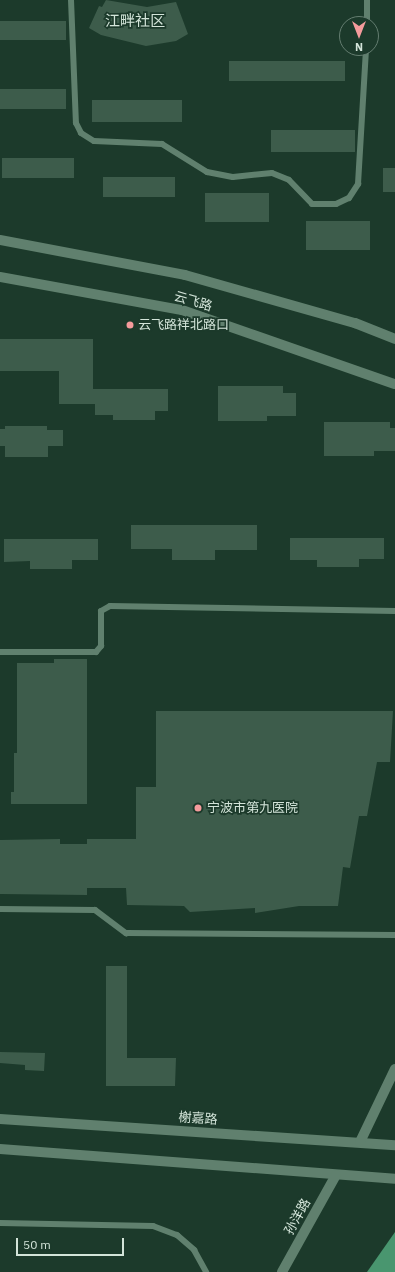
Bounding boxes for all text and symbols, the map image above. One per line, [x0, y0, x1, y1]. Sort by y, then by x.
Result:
district label: 江畔社区 [105, 12, 165, 30]
north arrow [339, 16, 379, 56]
text: N [355, 40, 363, 54]
street label: 云飞路 [172, 289, 214, 315]
place label: 云飞路祥北路口 [138, 317, 229, 333]
marker: 云飞路祥北路口 [125, 320, 135, 330]
place label: 宁波市第九医院 [207, 800, 298, 816]
marker: 宁波市第九医院 [192, 802, 204, 814]
street label: 榭嘉路 [178, 1110, 218, 1128]
street label: 孙洋路 [282, 1196, 314, 1238]
scale bar [18, 1230, 126, 1256]
text: 50 m [23, 1237, 51, 1252]

